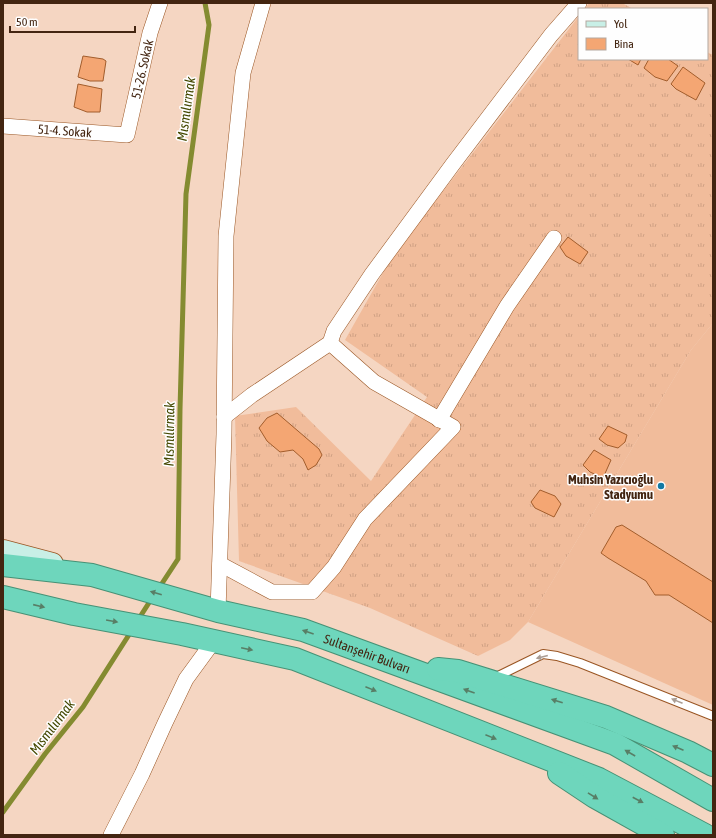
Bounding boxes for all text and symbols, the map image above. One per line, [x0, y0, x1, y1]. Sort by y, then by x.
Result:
scale bar [10, 8, 135, 34]
legend [578, 8, 708, 60]
text: 50 m [16, 15, 38, 29]
text: Yol [614, 17, 628, 31]
text: Bina [614, 37, 634, 51]
street label: 51-26. Sokak [128, 38, 156, 100]
water label: Mısmılırmak [174, 75, 199, 142]
street label: 51-4. Sokak [37, 121, 93, 140]
water label: Mısmılırmak [160, 401, 178, 466]
place label: Muhsin Yazıcıoğlu Stadyumu [568, 472, 653, 502]
marker: Muhsin Yazıcıoğlu Stadyumu [656, 481, 666, 491]
one-way arrow [149, 590, 161, 596]
one-way arrow [33, 603, 45, 609]
one-way arrow [106, 619, 119, 625]
one-way arrow [302, 628, 314, 634]
street label: Sultanşehir Bulvarı [322, 631, 412, 676]
one-way arrow [241, 646, 254, 652]
one-way arrow [535, 654, 548, 660]
one-way arrow [365, 686, 376, 692]
one-way arrow [463, 687, 475, 693]
water label: Mısmılırmak [26, 696, 78, 758]
one-way arrow [550, 698, 562, 704]
one-way arrow [670, 698, 682, 704]
one-way arrow [486, 734, 497, 740]
one-way arrow [672, 745, 684, 751]
one-way arrow [625, 750, 636, 757]
one-way arrow [587, 792, 598, 799]
one-way arrow [632, 796, 644, 803]

